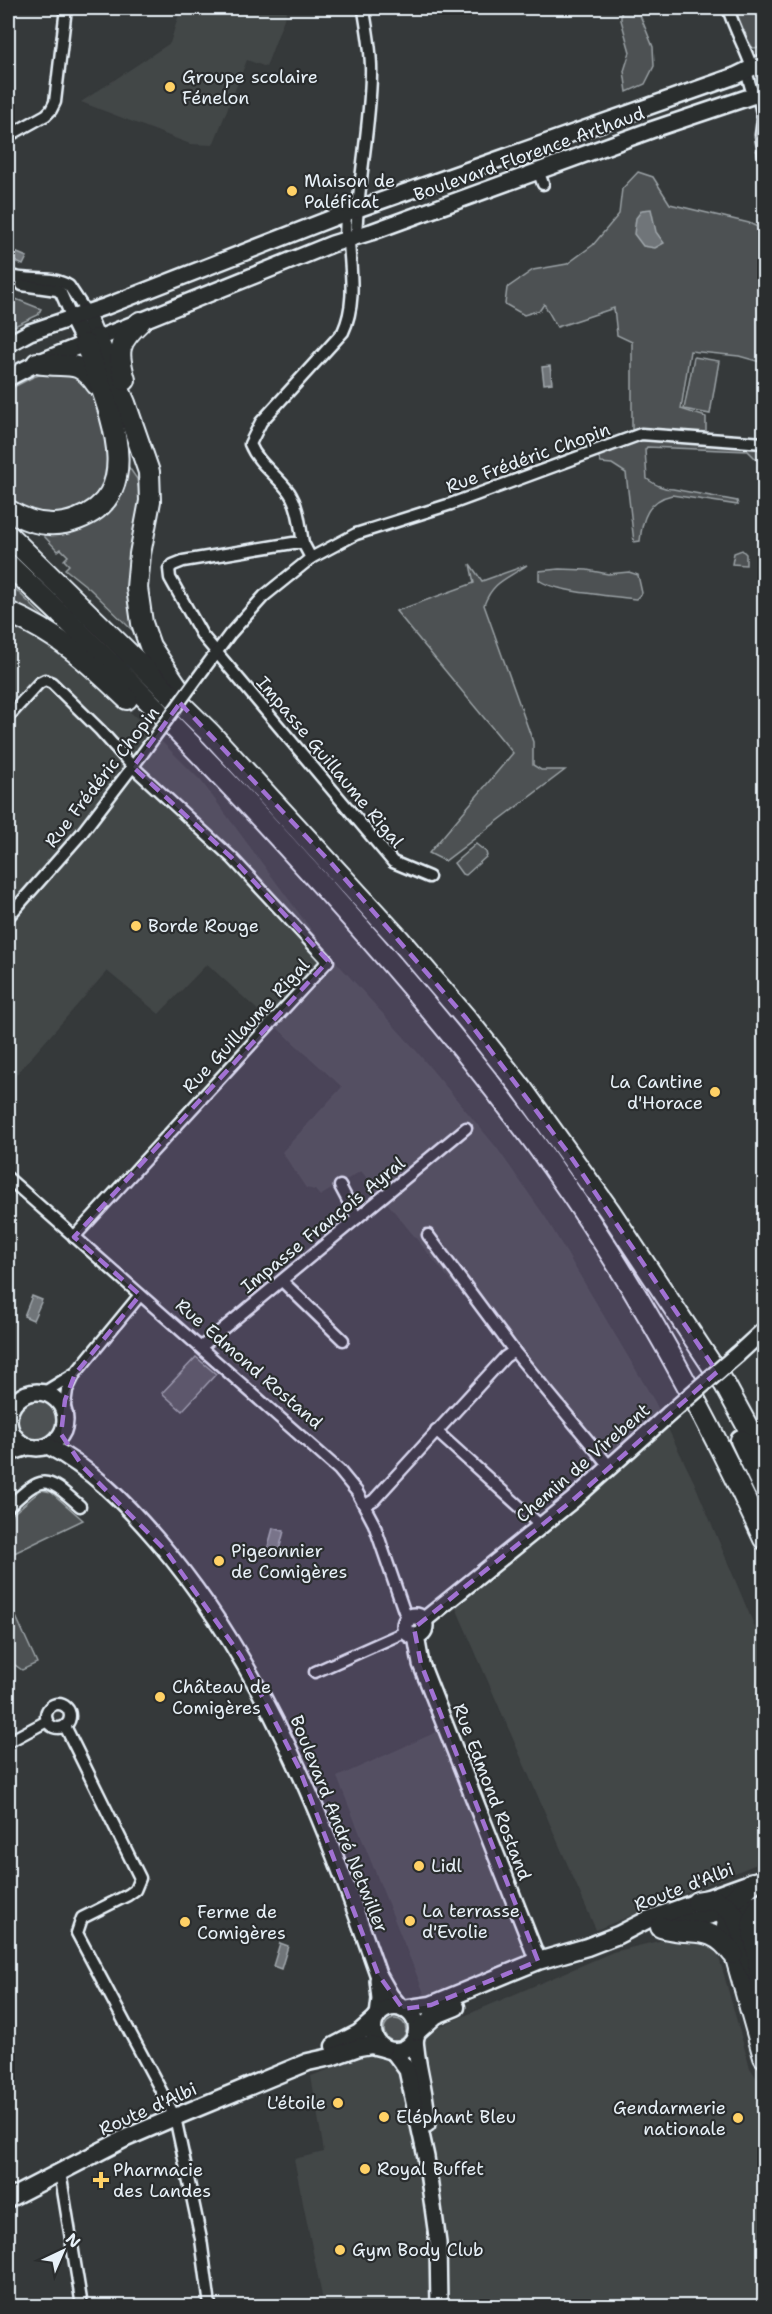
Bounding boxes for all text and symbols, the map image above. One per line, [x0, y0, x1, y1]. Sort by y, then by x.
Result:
place label: Groupe scolaire Fénelon [182, 65, 318, 110]
marker: Groupe scolaire Fénelon [163, 80, 177, 94]
street label: Boulevard Florence Arthaud [410, 101, 648, 207]
place label: Maison de Paléficat [304, 169, 395, 214]
marker: Maison de Paléficat [285, 184, 299, 198]
street label: Rue Frédéric Chopin [443, 417, 613, 499]
street label: Impasse Guillaume Rigal [251, 671, 409, 853]
street label: Rue Frédéric Chopin [39, 702, 165, 852]
place label: Borde Rouge [148, 914, 259, 938]
marker: Borde Rouge [129, 919, 143, 933]
street label: Rue Guillaume Rigal [177, 953, 315, 1099]
place label: La Cantine d'Horace [610, 1070, 703, 1115]
marker: La Cantine d'Horace [708, 1085, 722, 1099]
street label: Impasse François Ayral [236, 1151, 411, 1299]
street label: Rue Edmond Rostand [170, 1293, 328, 1435]
street label: Chemin de Virebent [511, 1398, 655, 1528]
place label: Pigeonnier de Comigères [231, 1539, 347, 1584]
marker: Pigeonnier de Comigères [212, 1554, 226, 1568]
place label: Château de Comigères [172, 1675, 271, 1720]
marker: Château de Comigères [153, 1690, 167, 1704]
street label: Rue Edmond Rostand [447, 1700, 537, 1884]
street label: Boulevard André Netwiller [284, 1712, 394, 1936]
place label: Lidl [431, 1854, 463, 1878]
street label: Route d'Albi [631, 1857, 737, 1917]
marker: Lidl [412, 1859, 426, 1873]
place label: La terrasse d'Evolie [422, 1899, 520, 1944]
place label: Ferme de Comigères [197, 1900, 286, 1945]
marker: La terrasse d'Evolie [403, 1914, 417, 1928]
marker: Ferme de Comigères [178, 1915, 192, 1929]
street label: Route d'Albi [95, 2077, 201, 2141]
place label: L'étoile [267, 2091, 326, 2115]
marker: L'étoile [331, 2096, 345, 2110]
place label: Gendarmerie nationale [613, 2096, 726, 2141]
place label: Eléphant Bleu [396, 2105, 516, 2129]
marker: Eléphant Bleu [377, 2110, 391, 2124]
marker: Gendarmerie nationale [731, 2111, 745, 2125]
place label: Royal Buffet [377, 2157, 484, 2181]
place label: Pharmacie des Landes [113, 2158, 211, 2203]
marker: Royal Buffet [358, 2162, 372, 2176]
marker: Pharmacie des Landes [94, 2173, 108, 2187]
north arrow [33, 2221, 93, 2281]
text: N [61, 2229, 85, 2253]
place label: Gym Body Club [352, 2238, 484, 2262]
marker: Gym Body Club [333, 2243, 347, 2257]

